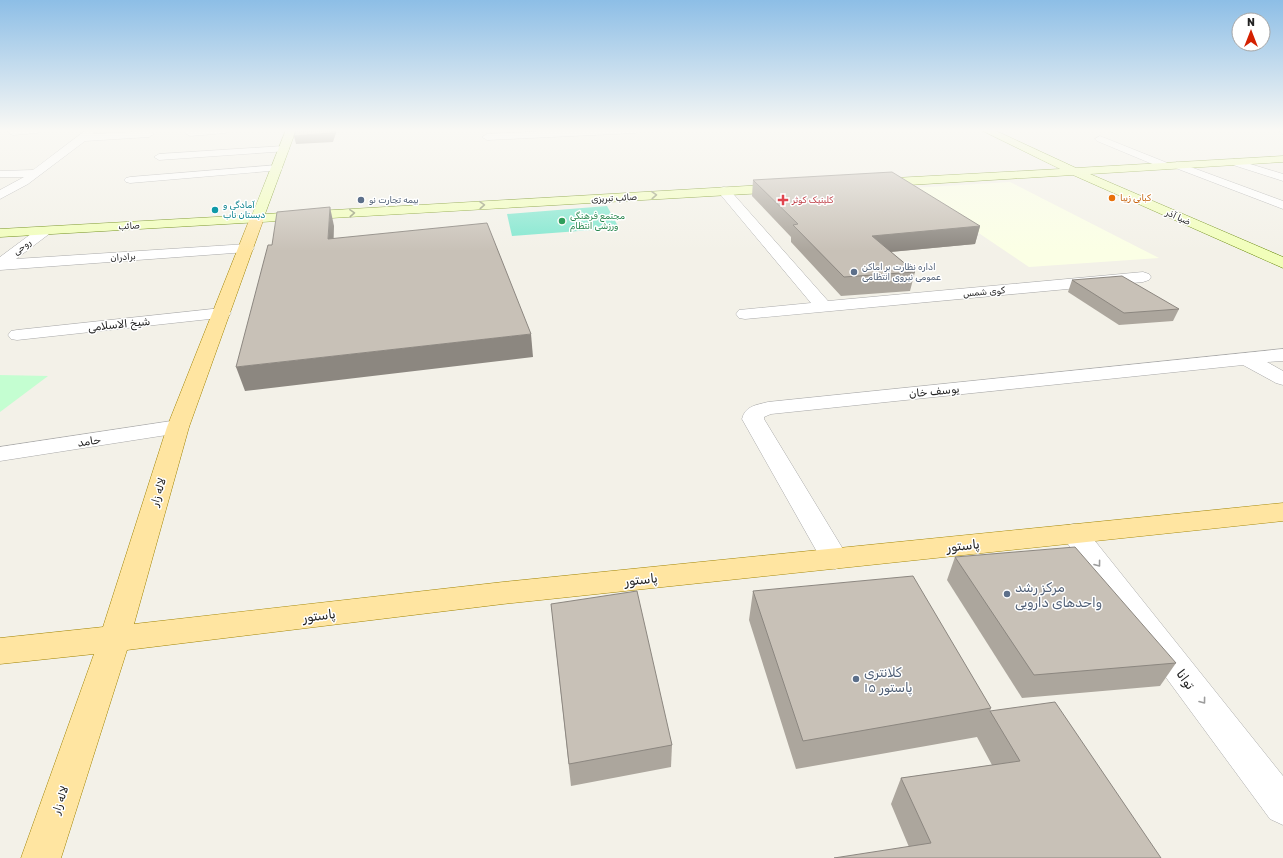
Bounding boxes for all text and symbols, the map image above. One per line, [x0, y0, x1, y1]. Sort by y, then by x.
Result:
north arrow [1231, 12, 1271, 52]
text: N [1247, 16, 1255, 29]
one-way arrow [651, 191, 657, 200]
street label: صائب تبریزی [591, 192, 638, 204]
marker: کبابی زیبا [1107, 193, 1117, 203]
place label: کبابی زیبا [1120, 193, 1151, 203]
marker: کلینیک کوثر [777, 194, 789, 206]
marker: بیمه تجارت نو [356, 195, 366, 205]
place label: بیمه تجارت نو [369, 195, 419, 205]
place label: کلینیک کوثر [791, 195, 833, 205]
place label: آمادگی و دبستان ناب [223, 200, 265, 220]
one-way arrow [479, 201, 485, 210]
marker: آمادگی و دبستان ناب [210, 205, 220, 215]
street label: ضیا آذر [1163, 207, 1192, 227]
one-way arrow [349, 209, 355, 217]
place label: مجتمع فرهنگی ورزشی انتظام [570, 211, 625, 232]
marker: مجتمع فرهنگی ورزشی انتظام [557, 216, 567, 226]
street label: صائب [118, 220, 140, 232]
street label: روحی [11, 237, 33, 257]
street label: برادران [110, 251, 136, 263]
place label: اداره نظارت بر اماکن عمومی نیروی انتظامی [862, 262, 941, 282]
marker: اداره نظارت بر اماکن عمومی نیروی انتظامی [849, 267, 859, 277]
street label: کوی شمس [963, 285, 1005, 299]
street label: شیخ الاسلامی [87, 315, 151, 336]
street label: یوسف خان [908, 382, 960, 402]
street label: حامد [76, 433, 102, 450]
street label: لاله زار [148, 476, 169, 509]
street label: پاستور [945, 536, 980, 556]
one-way arrow [1093, 560, 1100, 567]
street label: پاستور [623, 570, 658, 590]
place label: مرکز رشد واحدهای دارویی [1015, 580, 1102, 611]
marker: مرکز رشد واحدهای دارویی [1002, 589, 1012, 599]
street label: پاستور [301, 606, 336, 626]
place label: کلانتری ۱۵ پاستور [864, 665, 912, 696]
street label: توانا [1172, 666, 1198, 693]
marker: کلانتری ۱۵ پاستور [851, 674, 861, 684]
one-way arrow [1198, 696, 1205, 703]
street label: لاله زار [49, 784, 71, 817]

